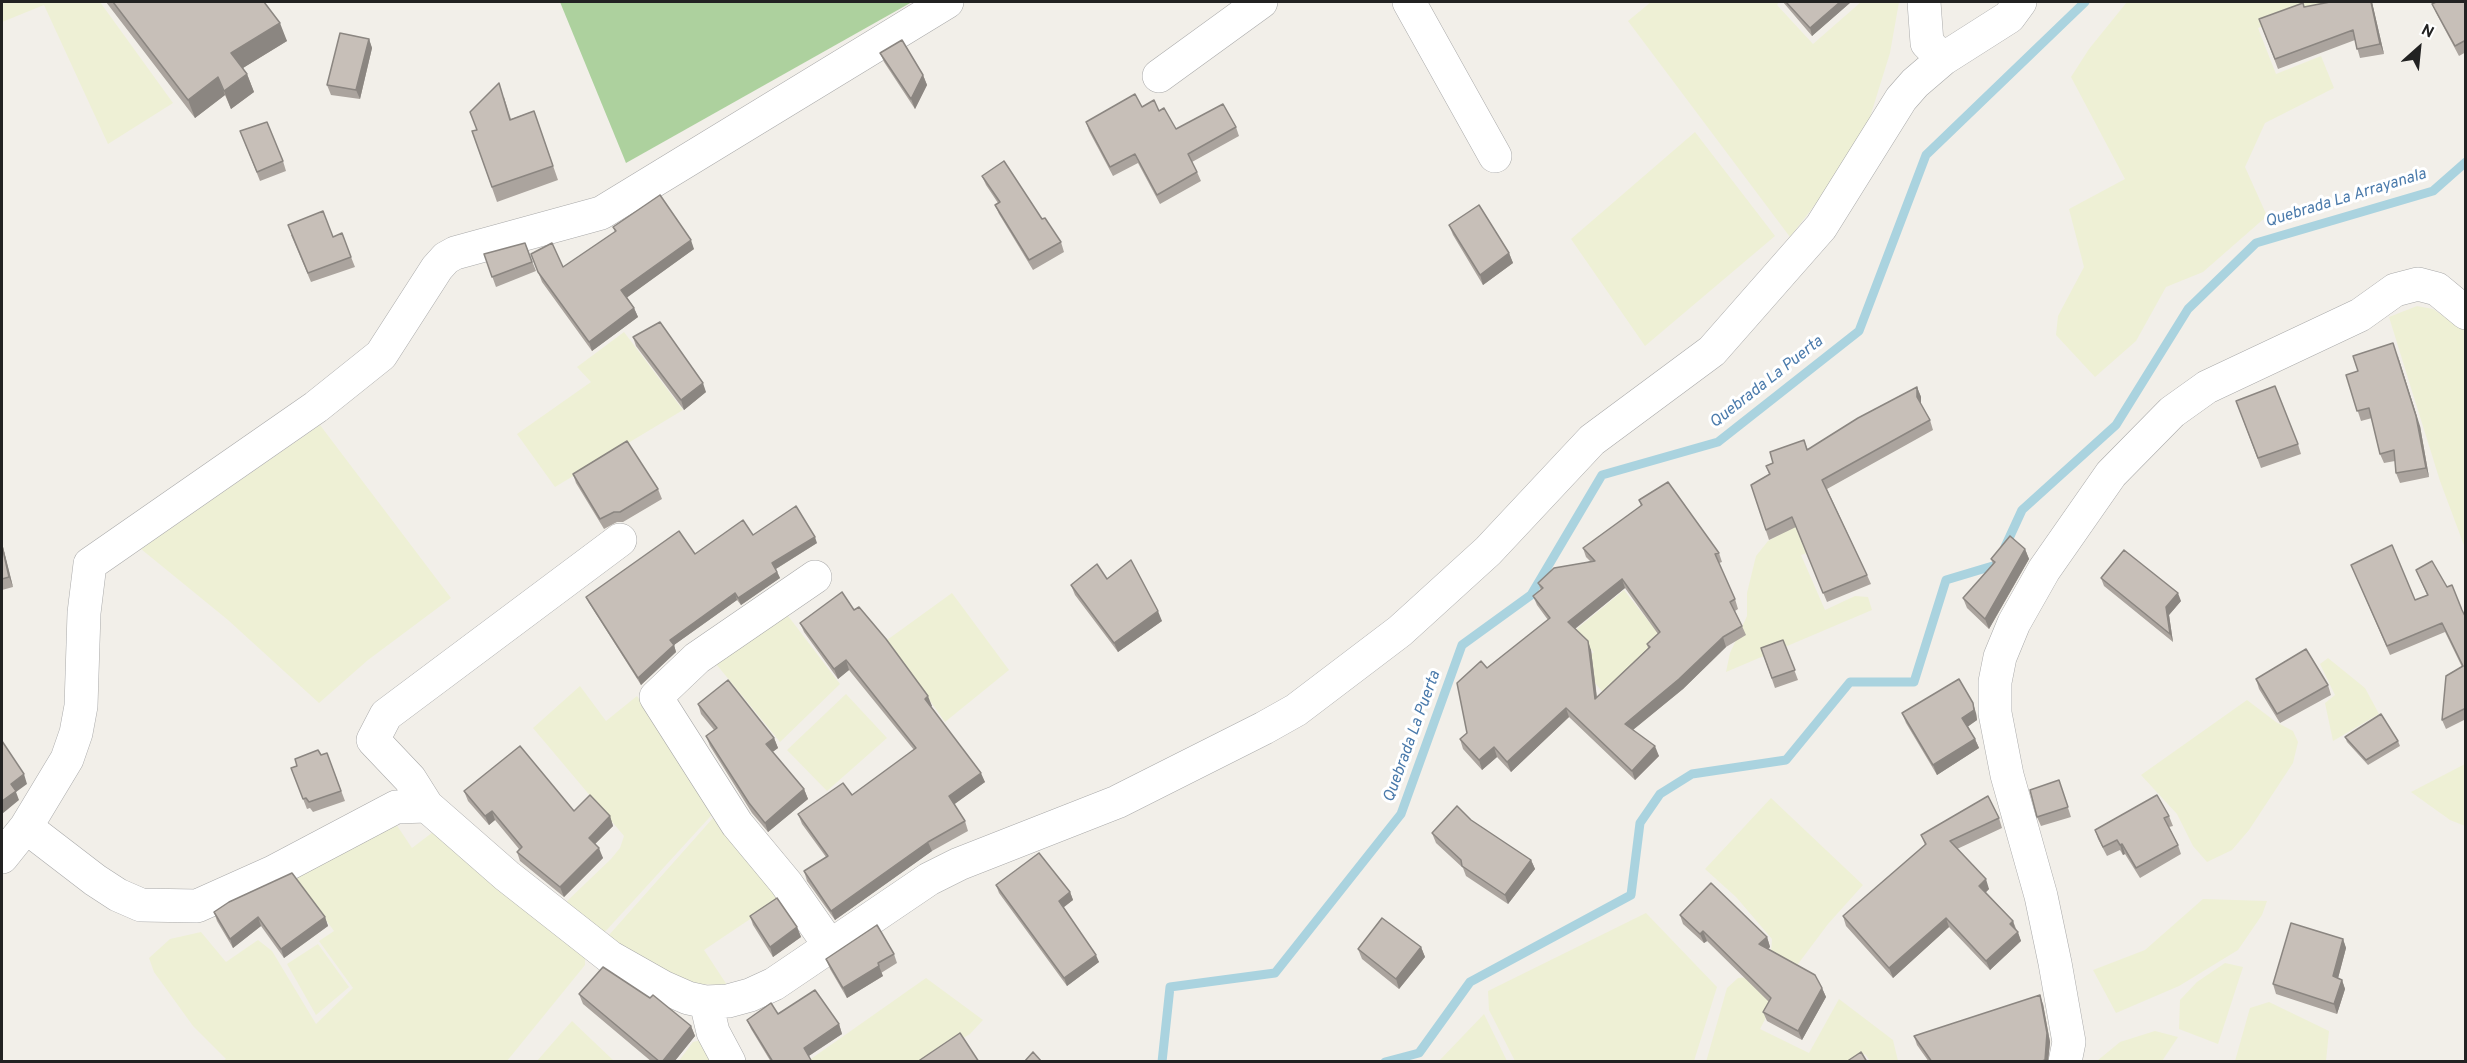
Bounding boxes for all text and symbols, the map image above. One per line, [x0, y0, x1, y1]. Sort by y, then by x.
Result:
north arrow [2389, 18, 2449, 78]
text: N [2418, 20, 2437, 43]
water label: Quebrada La Arrayanala [2263, 165, 2429, 233]
water label: Quebrada La Puerta [1707, 333, 1827, 433]
water label: Quebrada La Puerta [1380, 669, 1446, 805]

